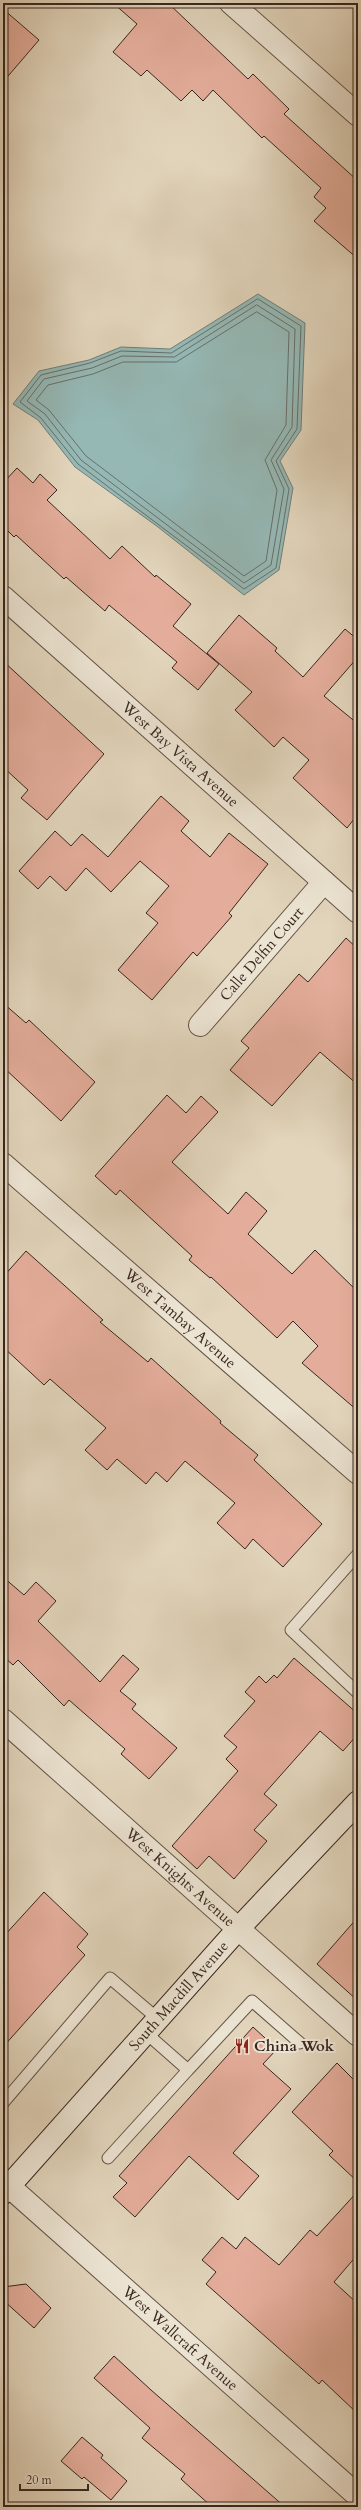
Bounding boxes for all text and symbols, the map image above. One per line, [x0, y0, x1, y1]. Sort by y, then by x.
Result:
street label: West Bay Vista Avenue [117, 696, 243, 812]
street label: Calle Delfin Court [215, 903, 308, 1005]
street label: West Tambay Avenue [119, 1263, 241, 1373]
street label: West Knights Avenue [120, 1823, 240, 1931]
street label: South Macdill Avenue [124, 1936, 233, 2055]
place label: China Wok [254, 2036, 335, 2056]
restaurant icon: China Wok [233, 2037, 251, 2055]
street label: West Wallcraft Avenue [117, 2281, 243, 2395]
scale bar [20, 2466, 88, 2492]
text: 20 m [26, 2472, 53, 2488]

